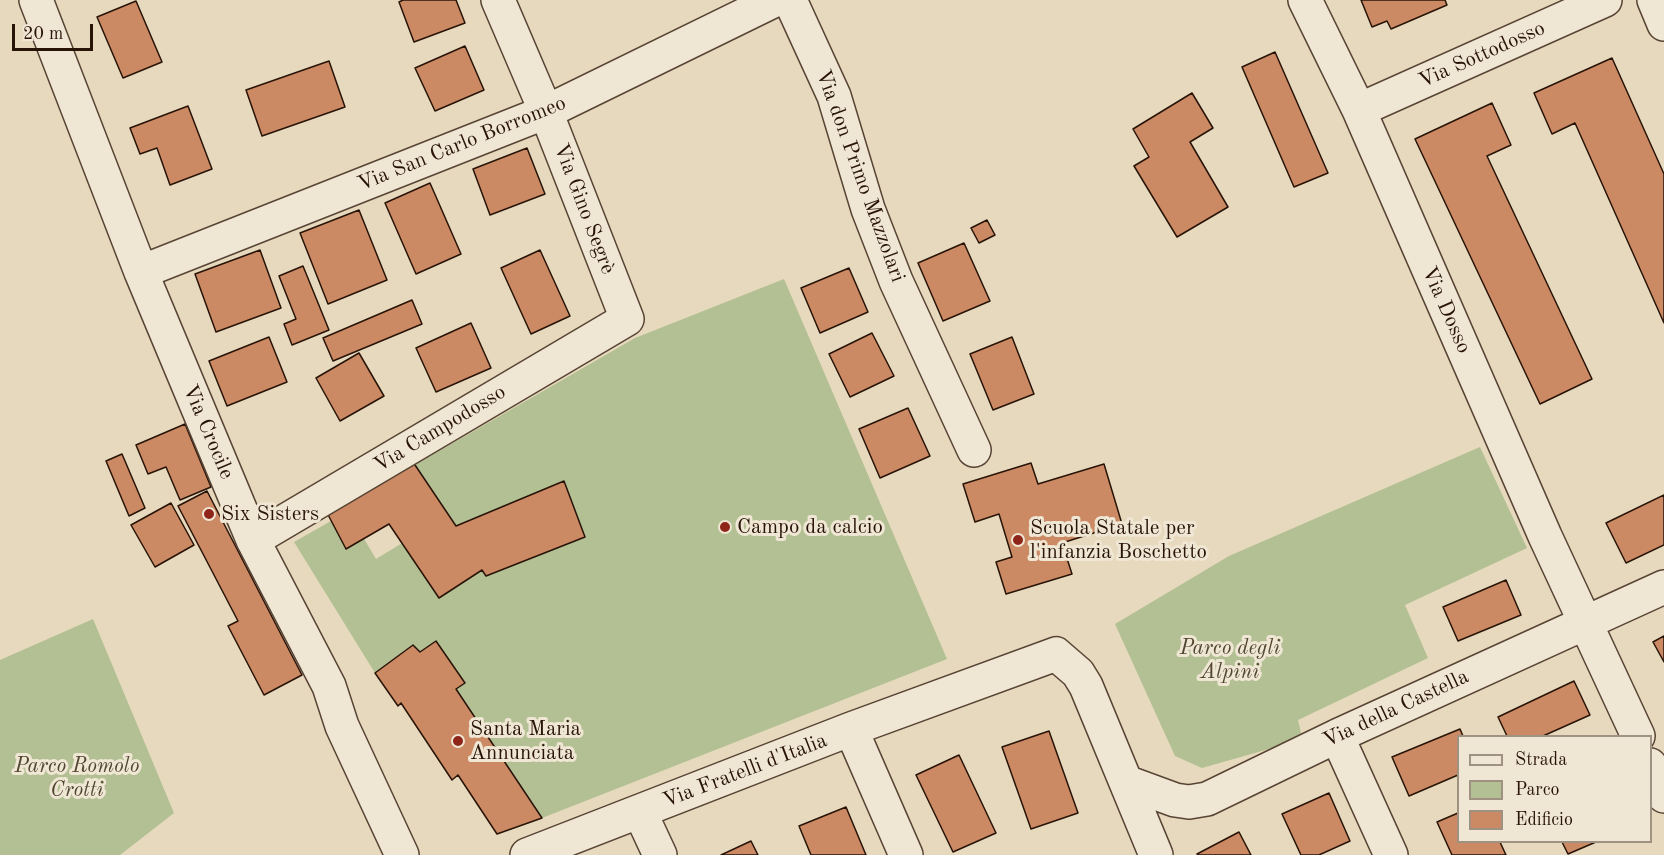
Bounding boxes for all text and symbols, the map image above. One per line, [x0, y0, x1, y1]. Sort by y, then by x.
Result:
scale bar [15, 12, 96, 50]
street label: Via Sottodosso [1415, 16, 1549, 94]
text: 20 m [23, 25, 63, 43]
street label: Via don Primo Mazzolari [810, 66, 910, 286]
street label: Via San Carlo Borromeo [354, 91, 570, 197]
street label: Via Gino Segrè [548, 140, 620, 278]
street label: Via Dosso [1416, 263, 1476, 357]
street label: Via Campodosso [369, 380, 511, 478]
street label: Via Crocile [177, 381, 239, 483]
place label: Six Sisters [221, 501, 319, 527]
marker: Six Sisters [202, 507, 216, 521]
place label: Campo da calcio [737, 514, 883, 540]
place label: Scuola Statale per l'infanzia Boschetto [1030, 515, 1207, 565]
marker: Campo da calcio [718, 520, 732, 534]
marker: Scuola Statale per l'infanzia Boschetto [1011, 533, 1025, 547]
park label: Parco degli Alpini [1180, 635, 1280, 685]
street label: Via della Castella [1319, 664, 1473, 754]
place label: Santa Maria Annunciata [470, 716, 581, 766]
street label: Via Fratelli d'Italia [659, 728, 831, 814]
marker: Santa Maria Annunciata [451, 734, 465, 748]
legend [1457, 735, 1652, 843]
text: Strada [1515, 751, 1567, 769]
park label: Parco Romolo Crotti [15, 753, 139, 803]
text: Parco [1515, 781, 1560, 799]
text: Edificio [1515, 811, 1573, 829]

